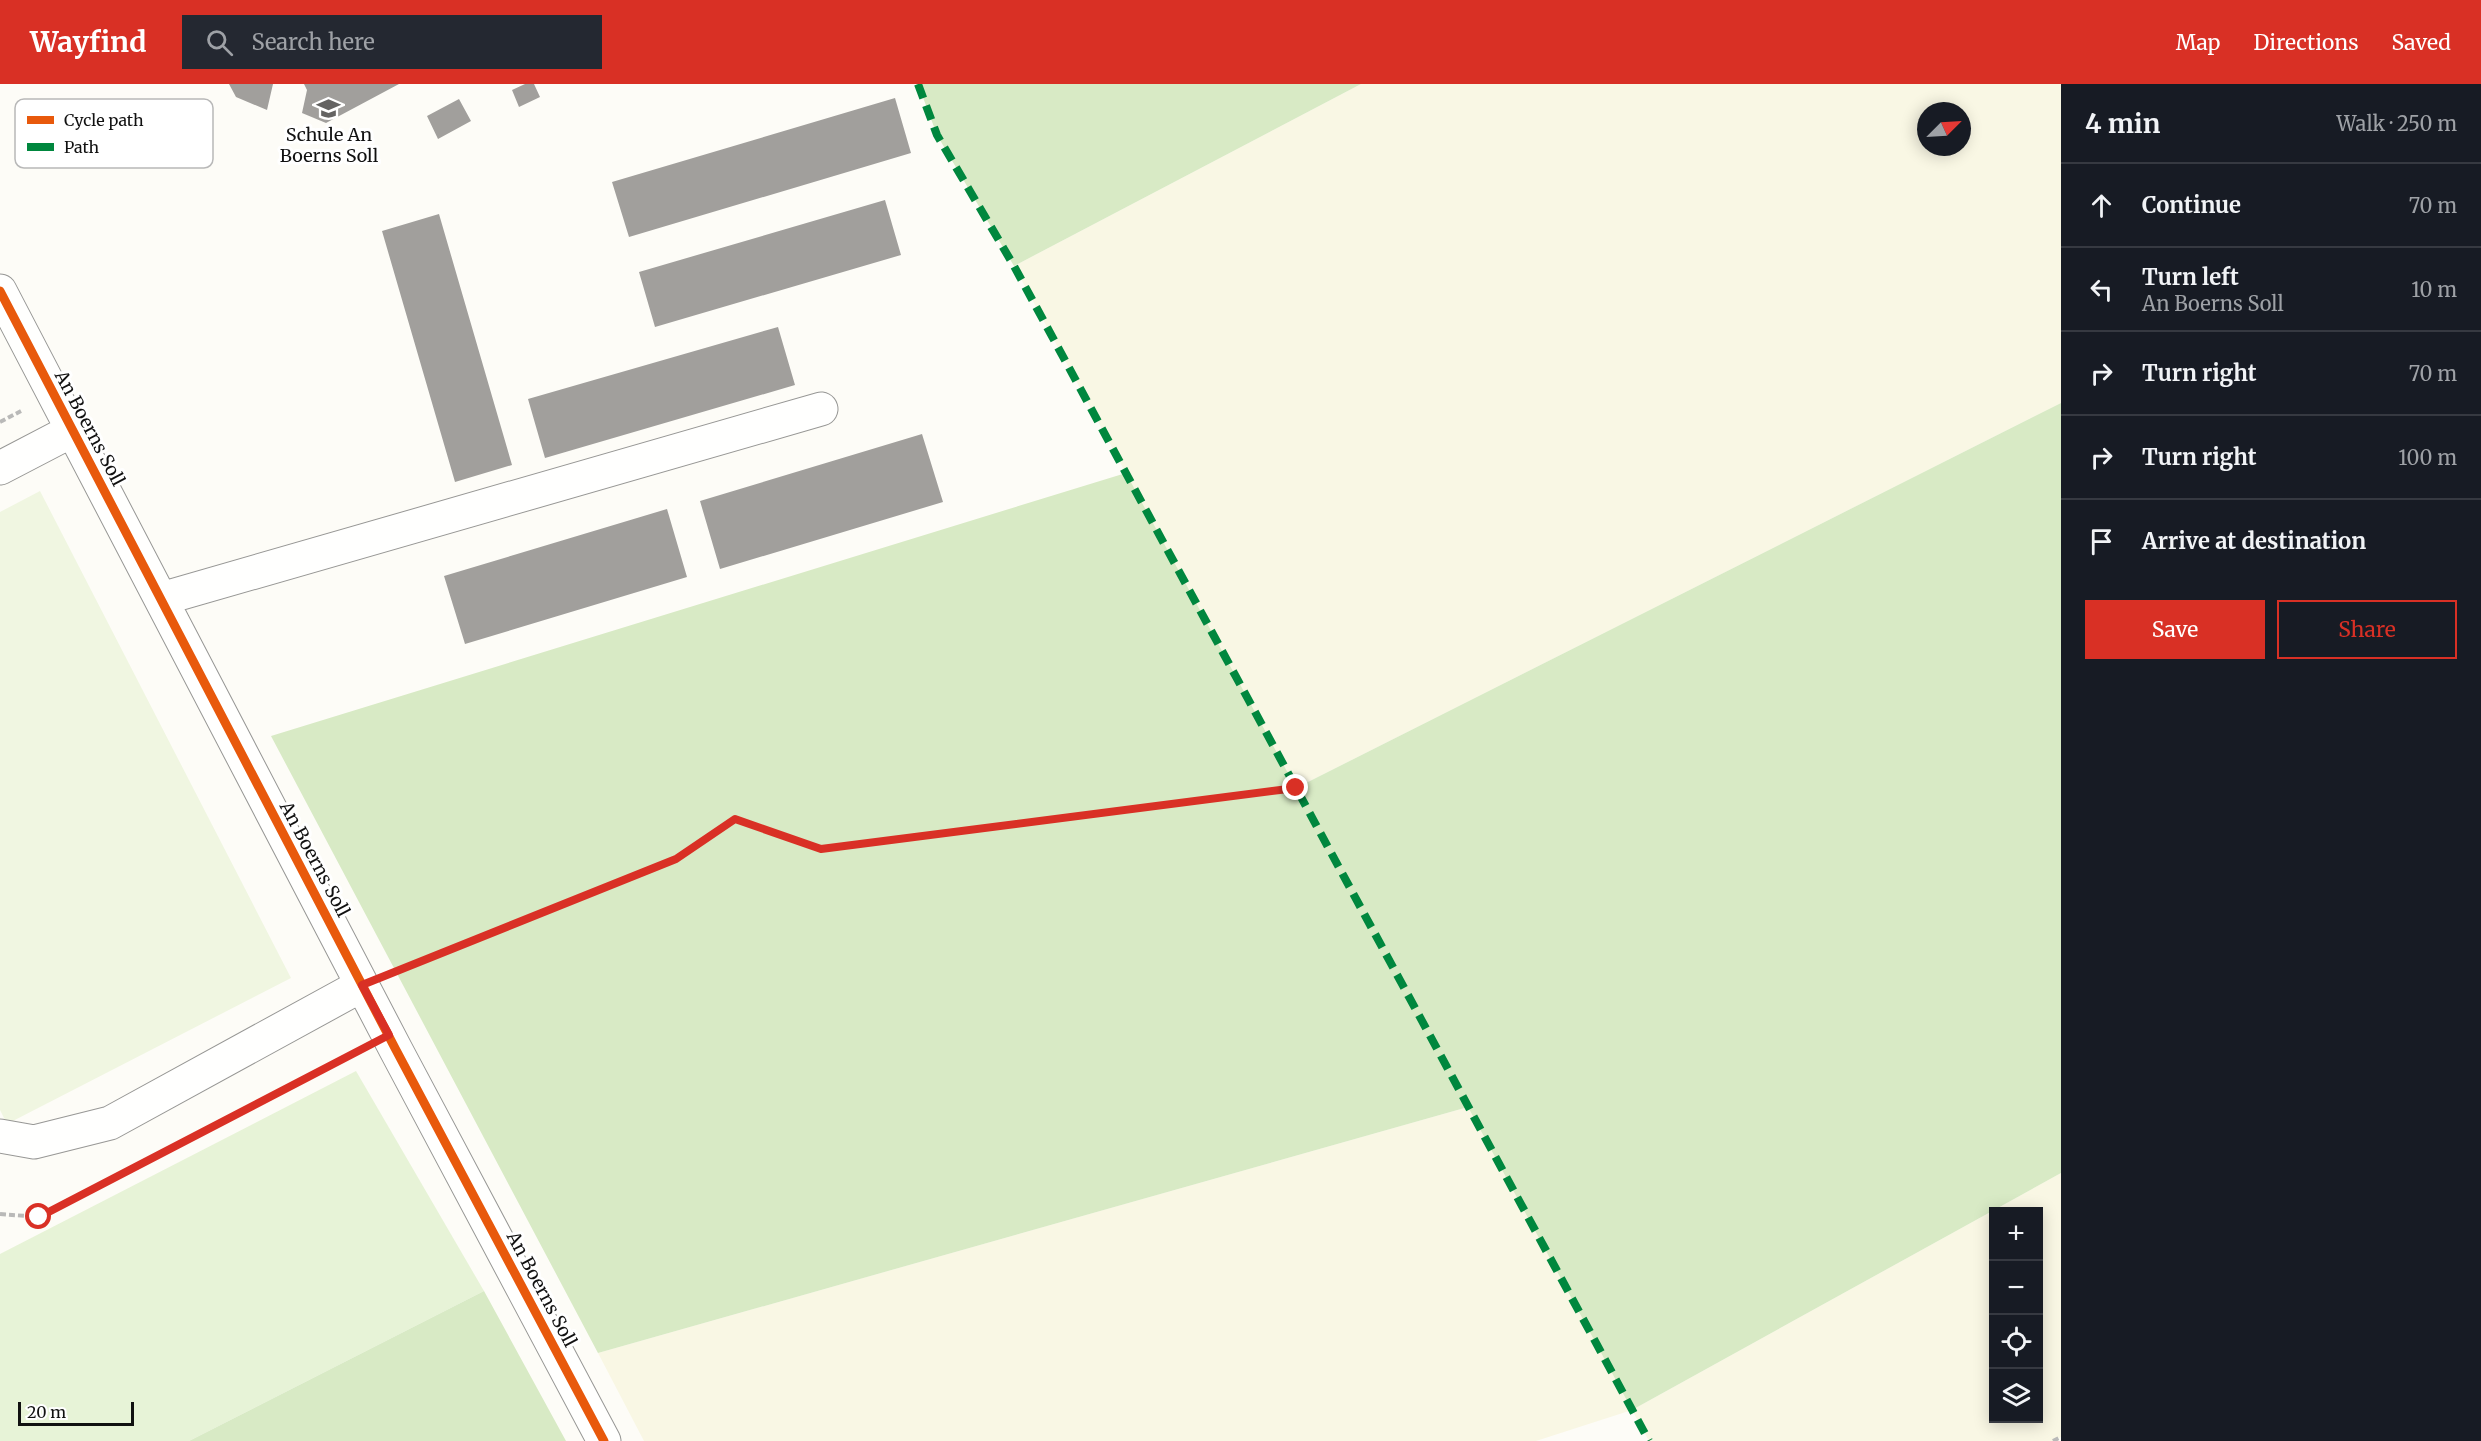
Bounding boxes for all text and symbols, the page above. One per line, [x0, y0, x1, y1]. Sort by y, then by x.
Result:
search box [182, 15, 602, 69]
text: Wayfind [30, 24, 146, 60]
icon: search [203, 26, 236, 59]
text: Search here [251, 28, 375, 56]
text: Map [2176, 29, 2220, 56]
text: Directions [2253, 29, 2358, 56]
text: Saved [2391, 29, 2451, 56]
school or university icon: Schule An Boerns Soll [316, 95, 342, 121]
legend [15, 99, 213, 168]
north arrow [1917, 102, 1971, 156]
text: 4 min [2085, 107, 2160, 140]
text: Cycle path [64, 110, 144, 130]
text: Walk · 250 m [2336, 111, 2457, 136]
place label: Schule An Boerns Soll [280, 123, 379, 167]
text: Path [64, 137, 100, 157]
icon: ahead [2085, 189, 2118, 222]
text: Continue [2142, 191, 2241, 219]
text: 70 m [2409, 193, 2457, 218]
text: Turn left [2142, 263, 2239, 291]
icon: left [2085, 273, 2118, 306]
text: 10 m [2411, 277, 2457, 302]
text: An Boerns Soll [2142, 291, 2284, 316]
icon: right [2085, 357, 2118, 390]
text: Turn right [2142, 359, 2256, 387]
text: 70 m [2409, 361, 2457, 386]
street label: An Boerns Soll [49, 365, 130, 490]
icon: right [2085, 441, 2118, 474]
text: Turn right [2142, 443, 2256, 471]
text: 100 m [2398, 445, 2457, 470]
icon: arrive [2085, 525, 2118, 558]
text: Arrive at destination [2142, 527, 2366, 555]
button: Save [2085, 600, 2265, 659]
button: Share [2277, 600, 2457, 659]
route end [1282, 774, 1308, 800]
street label: An Boerns Soll [274, 796, 355, 921]
route start [25, 1203, 51, 1229]
map controls [1989, 1207, 2043, 1423]
button: + [1989, 1207, 2043, 1261]
street label: An Boerns Soll [501, 1226, 582, 1351]
button: − [1989, 1261, 2043, 1315]
button: locate [1989, 1315, 2043, 1369]
button: layers [1989, 1369, 2043, 1423]
scale bar [18, 1399, 134, 1426]
text: 20 m [27, 1402, 66, 1422]

